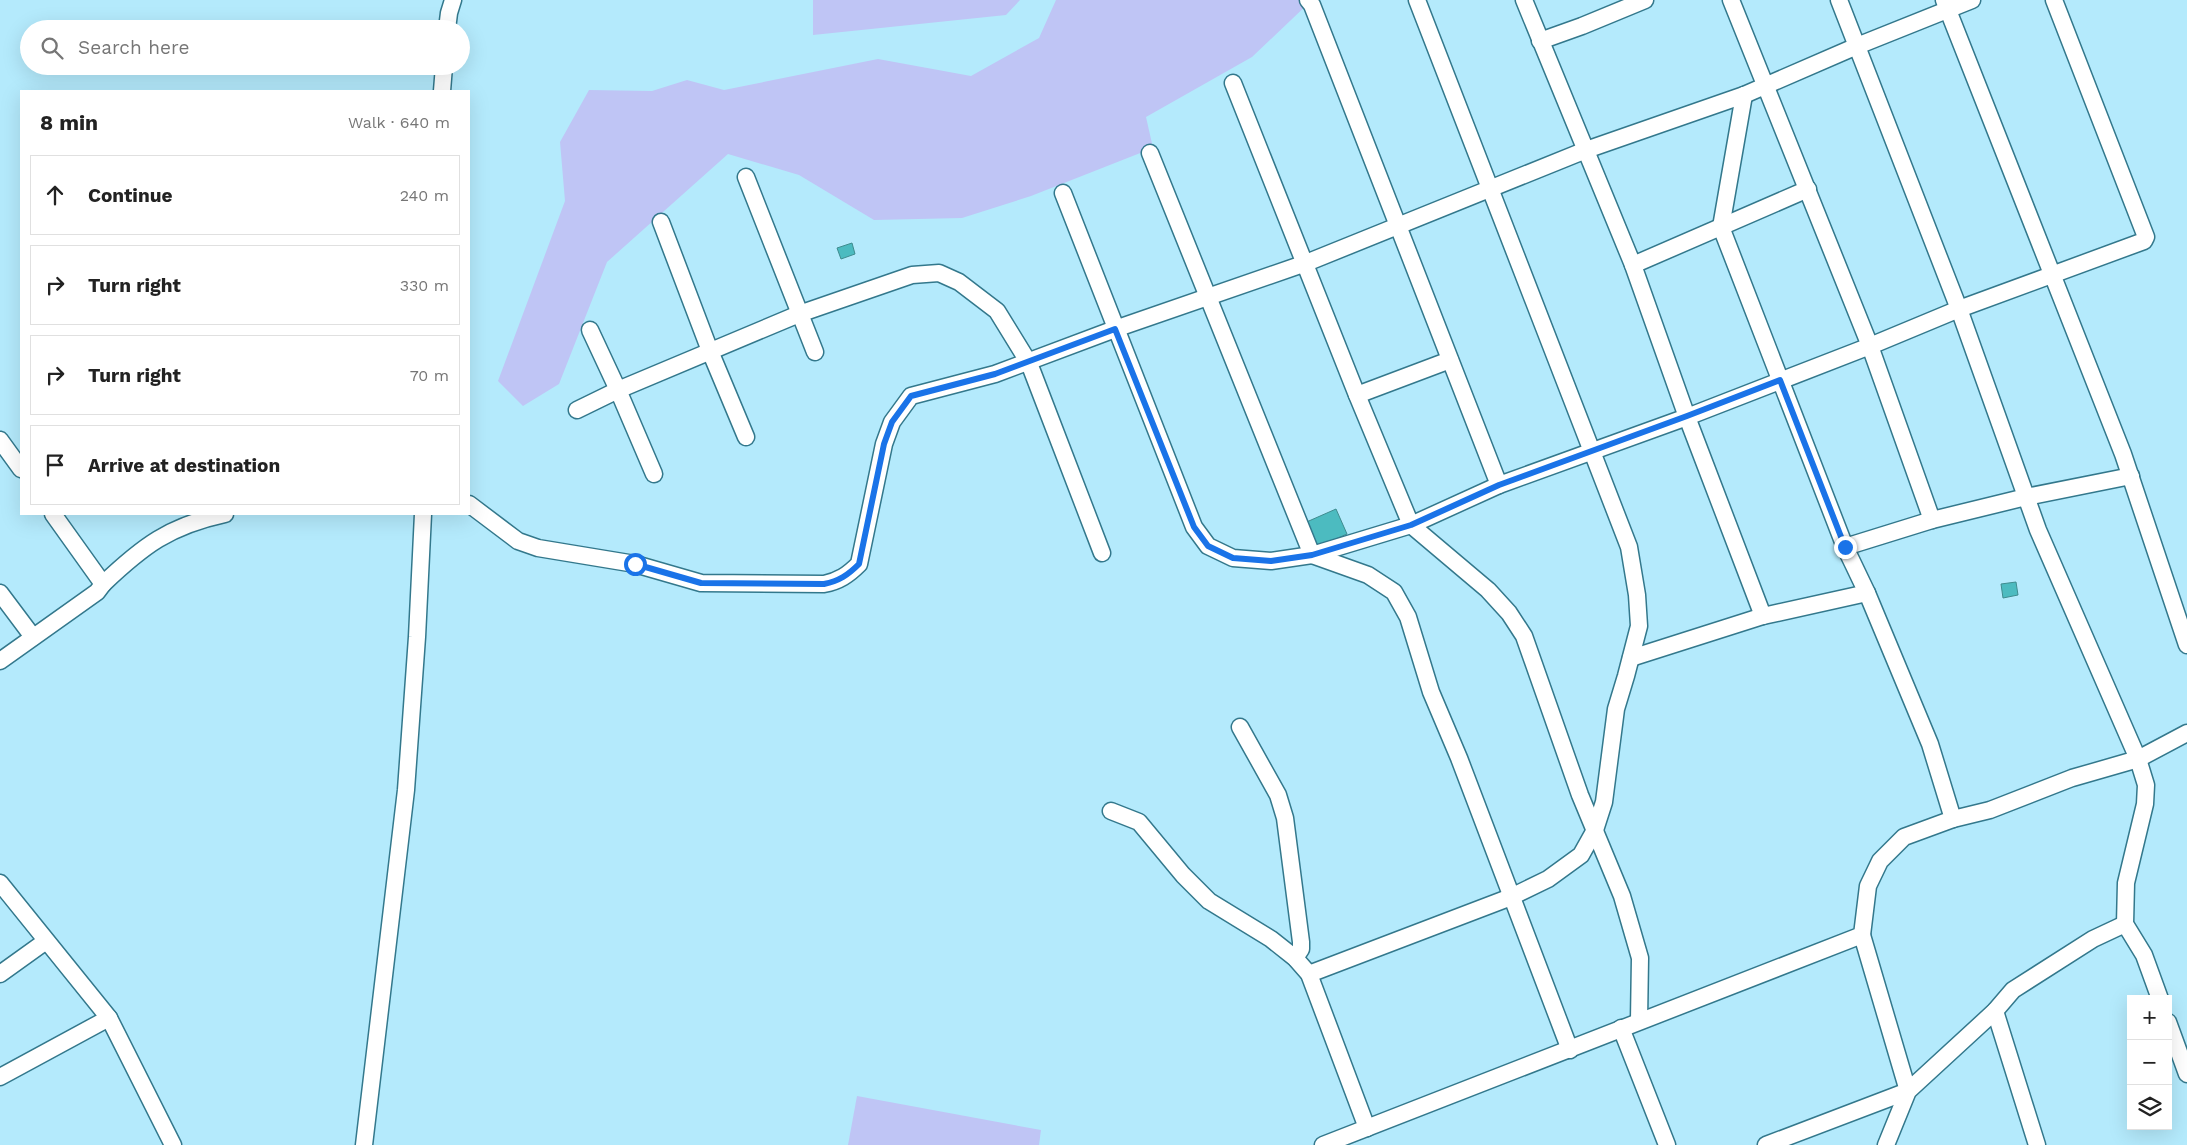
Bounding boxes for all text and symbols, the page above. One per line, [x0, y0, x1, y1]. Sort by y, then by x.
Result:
search box [20, 20, 470, 75]
icon: search [38, 34, 66, 62]
text: Search here [78, 36, 189, 59]
text: 8 min [40, 110, 98, 135]
text: Walk · 640 m [348, 113, 450, 132]
icon: ahead [41, 181, 69, 209]
text: Continue [88, 184, 172, 207]
text: 240 m [400, 186, 449, 205]
icon: right [41, 271, 69, 299]
text: Turn right [88, 274, 181, 297]
text: 330 m [400, 276, 449, 295]
icon: right [41, 361, 69, 389]
text: Turn right [88, 364, 181, 387]
text: 70 m [410, 366, 449, 385]
icon: arrive [41, 451, 69, 479]
text: Arrive at destination [88, 454, 280, 477]
route end [1834, 536, 1857, 559]
route start [624, 553, 647, 576]
map controls [2127, 995, 2172, 1130]
button: + [2127, 995, 2172, 1040]
button: − [2127, 1040, 2172, 1085]
button: layers [2127, 1085, 2172, 1130]

